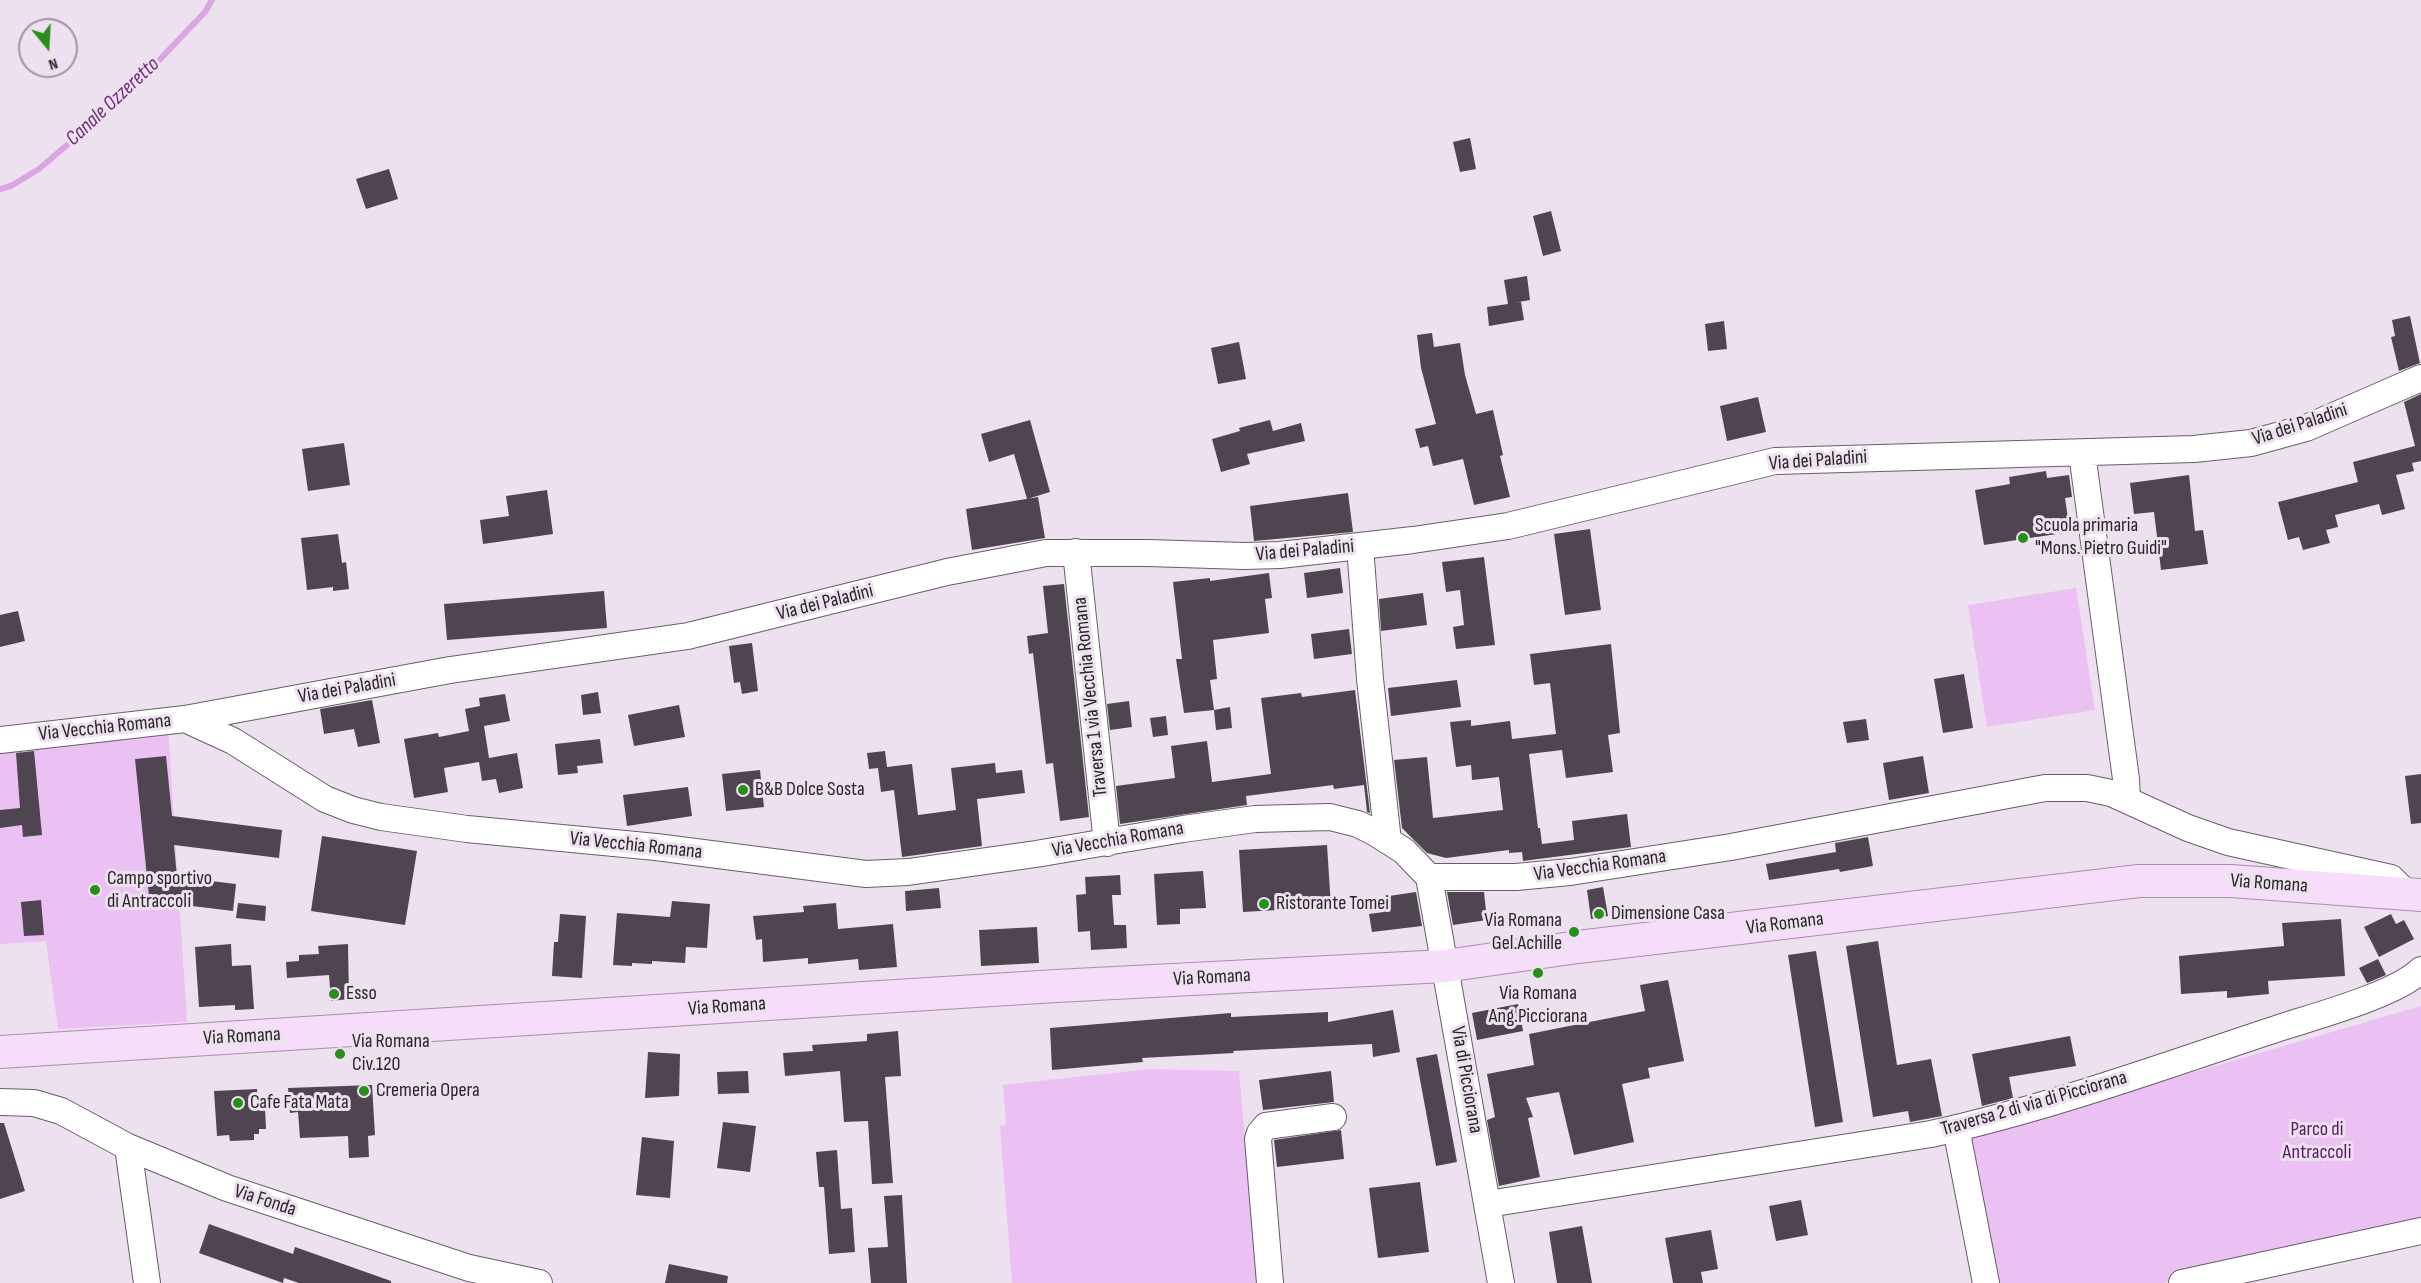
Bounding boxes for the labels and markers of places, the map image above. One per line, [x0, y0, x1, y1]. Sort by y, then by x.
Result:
place label: Scuola primaria "Mons. Pietro Guidi" [2035, 514, 2167, 561]
marker: Scuola primaria "Mons. Pietro Guidi" [2016, 531, 2030, 545]
place label: B&B Dolce Sosta [755, 778, 865, 802]
marker: B&B Dolce Sosta [736, 783, 750, 797]
place label: Campo sportivo di Antraccoli [107, 867, 212, 914]
marker: Campo sportivo di Antraccoli [88, 883, 102, 897]
place label: Ristorante Tomei [1276, 892, 1389, 916]
marker: Ristorante Tomei [1257, 897, 1271, 911]
place label: Dimensione Casa [1611, 902, 1725, 926]
marker: Dimensione Casa [1592, 907, 1606, 921]
place label: Via Romana Gel.Achille [1484, 909, 1562, 956]
marker: Via Romana Gel.Achille [1567, 925, 1581, 939]
marker: Via Romana Ang.Picciorana [1531, 966, 1545, 980]
place label: Esso [346, 982, 377, 1006]
place label: Via Romana Ang.Picciorana [1489, 982, 1587, 1029]
marker: Esso [327, 987, 341, 1001]
place label: Via Romana Civ.120 [352, 1030, 430, 1077]
marker: Via Romana Civ.120 [333, 1047, 347, 1061]
place label: Cremeria Opera [376, 1079, 480, 1103]
marker: Cremeria Opera [357, 1084, 371, 1098]
place label: Cafe Fata Mata [250, 1091, 349, 1115]
marker: Cafe Fata Mata [231, 1096, 245, 1110]

